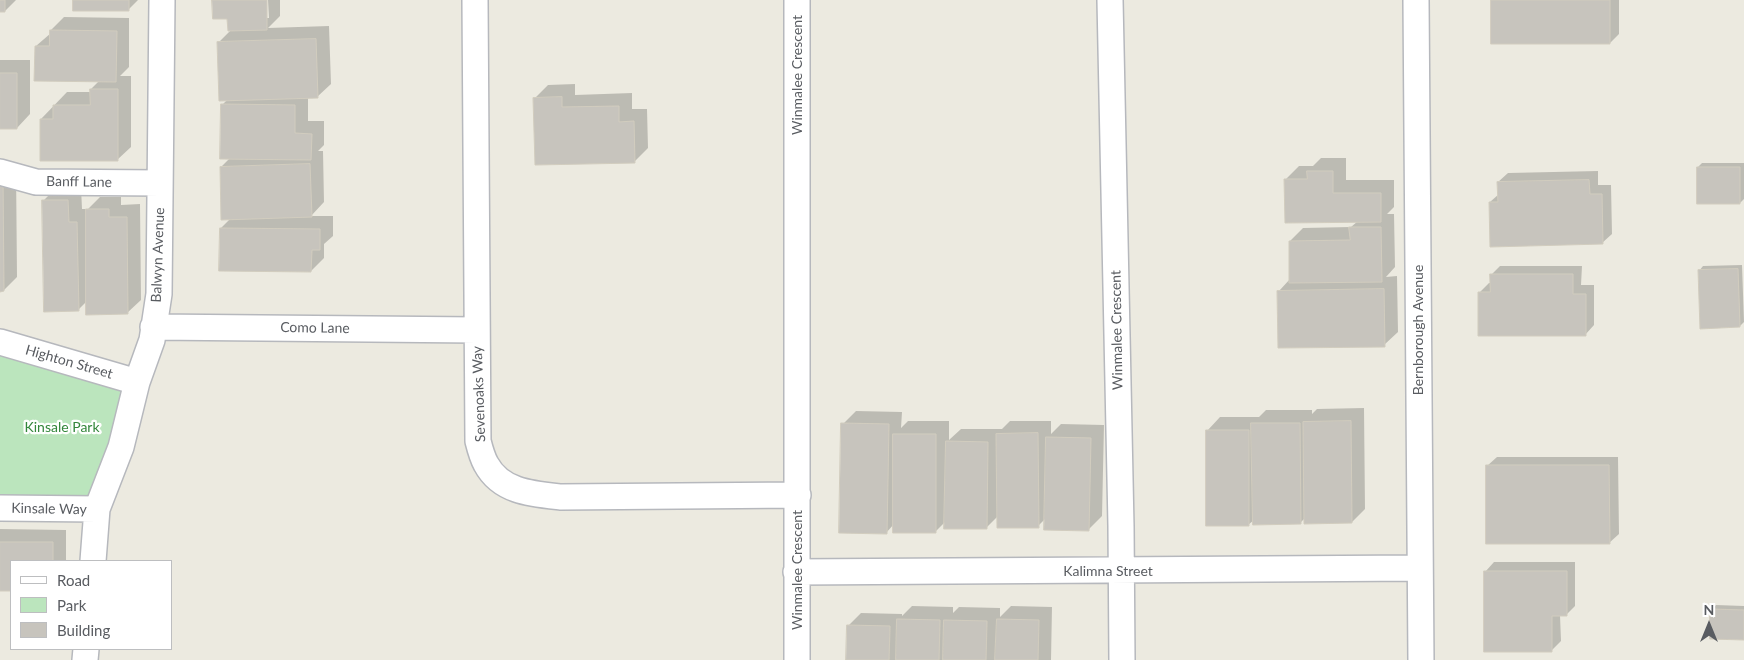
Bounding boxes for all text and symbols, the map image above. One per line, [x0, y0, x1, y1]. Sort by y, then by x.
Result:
street label: Winmalee Crescent [789, 15, 805, 135]
street label: Banff Lane [46, 173, 112, 191]
street label: Balwyn Avenue [148, 207, 168, 303]
street label: Bernborough Avenue [1410, 265, 1426, 395]
street label: Winmalee Crescent [1108, 270, 1126, 390]
street label: Como Lane [280, 319, 350, 337]
street label: Highton Street [23, 342, 115, 382]
street label: Sevenoaks Way [469, 346, 489, 442]
park label: Kinsale Park [24, 419, 100, 435]
street label: Kinsale Way [11, 500, 87, 518]
street label: Winmalee Crescent [789, 510, 805, 630]
legend [10, 560, 172, 650]
street label: Kalimna Street [1063, 563, 1153, 579]
text: Road [57, 571, 90, 589]
text: Park [57, 596, 86, 614]
north arrow [1684, 600, 1734, 650]
text: N [1704, 601, 1714, 618]
text: Building [57, 621, 110, 639]

